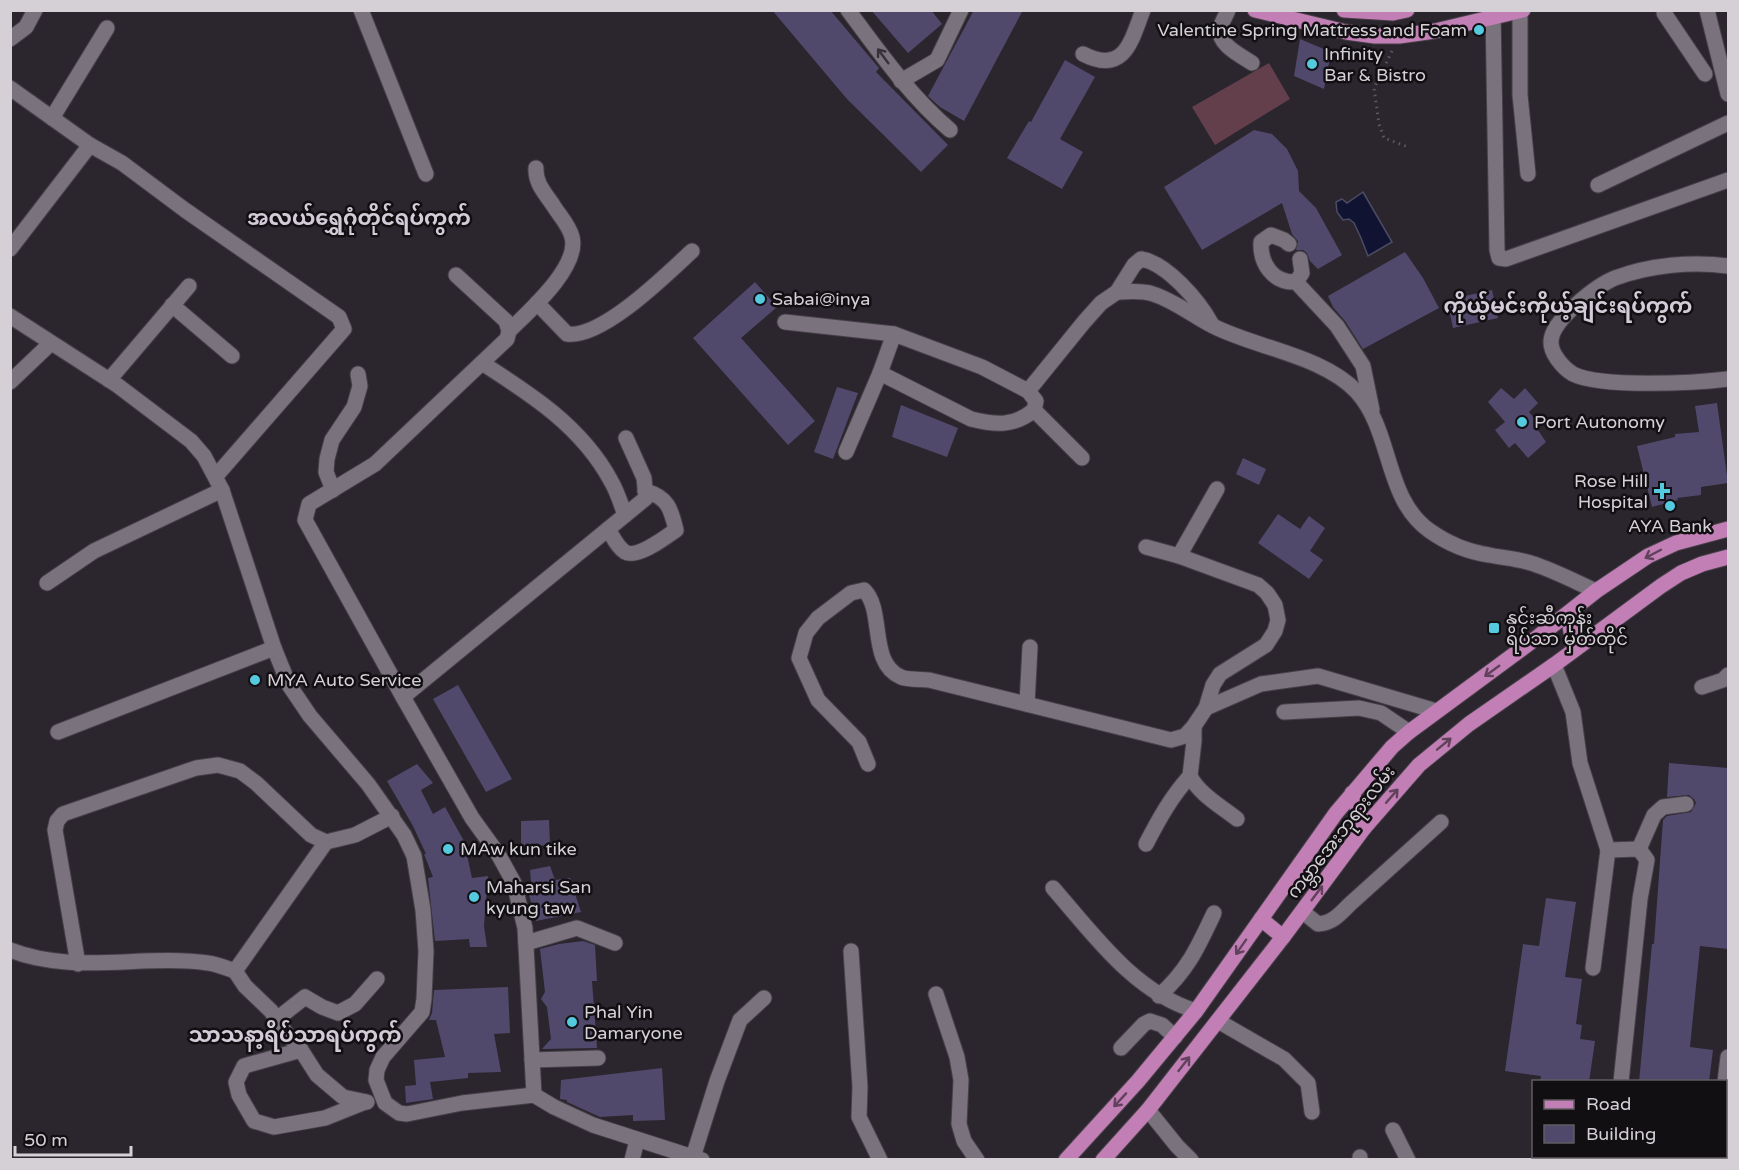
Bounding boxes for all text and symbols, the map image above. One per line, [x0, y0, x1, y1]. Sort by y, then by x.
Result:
place label: Valentine Spring Mattress and Foam [1157, 19, 1467, 41]
marker: Valentine Spring Mattress and Foam [1472, 23, 1486, 37]
place label: Infinity Bar & Bistro [1324, 43, 1426, 86]
one-way arrow [877, 49, 889, 65]
marker: Infinity Bar & Bistro [1305, 57, 1319, 71]
district label: အလယ်ရွှေဂုံတိုင်ရပ်ကွက် [247, 202, 471, 235]
place label: Sabai@inya [772, 288, 870, 310]
district label: ကိုယ့်မင်းကိုယ့်ချင်းရပ်ကွက် [1444, 290, 1692, 324]
marker: Sabai@inya [753, 292, 767, 306]
place label: Port Autonomy [1534, 411, 1665, 433]
marker: Port Autonomy [1515, 415, 1529, 429]
place label: Rose Hill Hospital [1574, 470, 1648, 513]
marker: Rose Hill Hospital [1653, 482, 1671, 500]
marker: AYA Bank [1663, 499, 1677, 513]
place label: AYA Bank [1628, 515, 1712, 537]
one-way arrow [1645, 549, 1663, 560]
place label: နှင်းဆီကုန်း ရိပ်သာ မှတ်တိုင် [1506, 604, 1628, 654]
marker: နှင်းဆီကုန်း ရိပ်သာ မှတ်တိုင် [1487, 621, 1501, 635]
one-way arrow [1484, 665, 1500, 677]
place label: MYA Auto Service [267, 669, 421, 691]
marker: MYA Auto Service [248, 673, 262, 687]
one-way arrow [1436, 738, 1452, 751]
street label: ကမ္ဘာအေးဘုရားလမ်း [1281, 760, 1403, 905]
one-way arrow [1385, 789, 1399, 804]
place label: MAw kun tike [460, 838, 577, 860]
marker: MAw kun tike [441, 842, 455, 856]
place label: Maharsi San kyung taw [486, 876, 591, 919]
one-way arrow [1310, 885, 1323, 901]
marker: Maharsi San kyung taw [467, 890, 481, 904]
one-way arrow [1235, 938, 1247, 954]
place label: Phal Yin Damaryone [584, 1001, 683, 1044]
marker: Phal Yin Damaryone [565, 1015, 579, 1029]
district label: သာသနာ့ရိပ်သာရပ်ကွက် [189, 1019, 401, 1052]
one-way arrow [1178, 1056, 1191, 1072]
legend [1532, 1080, 1727, 1158]
one-way arrow [1113, 1092, 1128, 1107]
text: Road [1586, 1093, 1631, 1115]
scale bar [15, 1119, 130, 1157]
text: Building [1586, 1123, 1656, 1145]
text: 50 m [24, 1129, 68, 1151]

